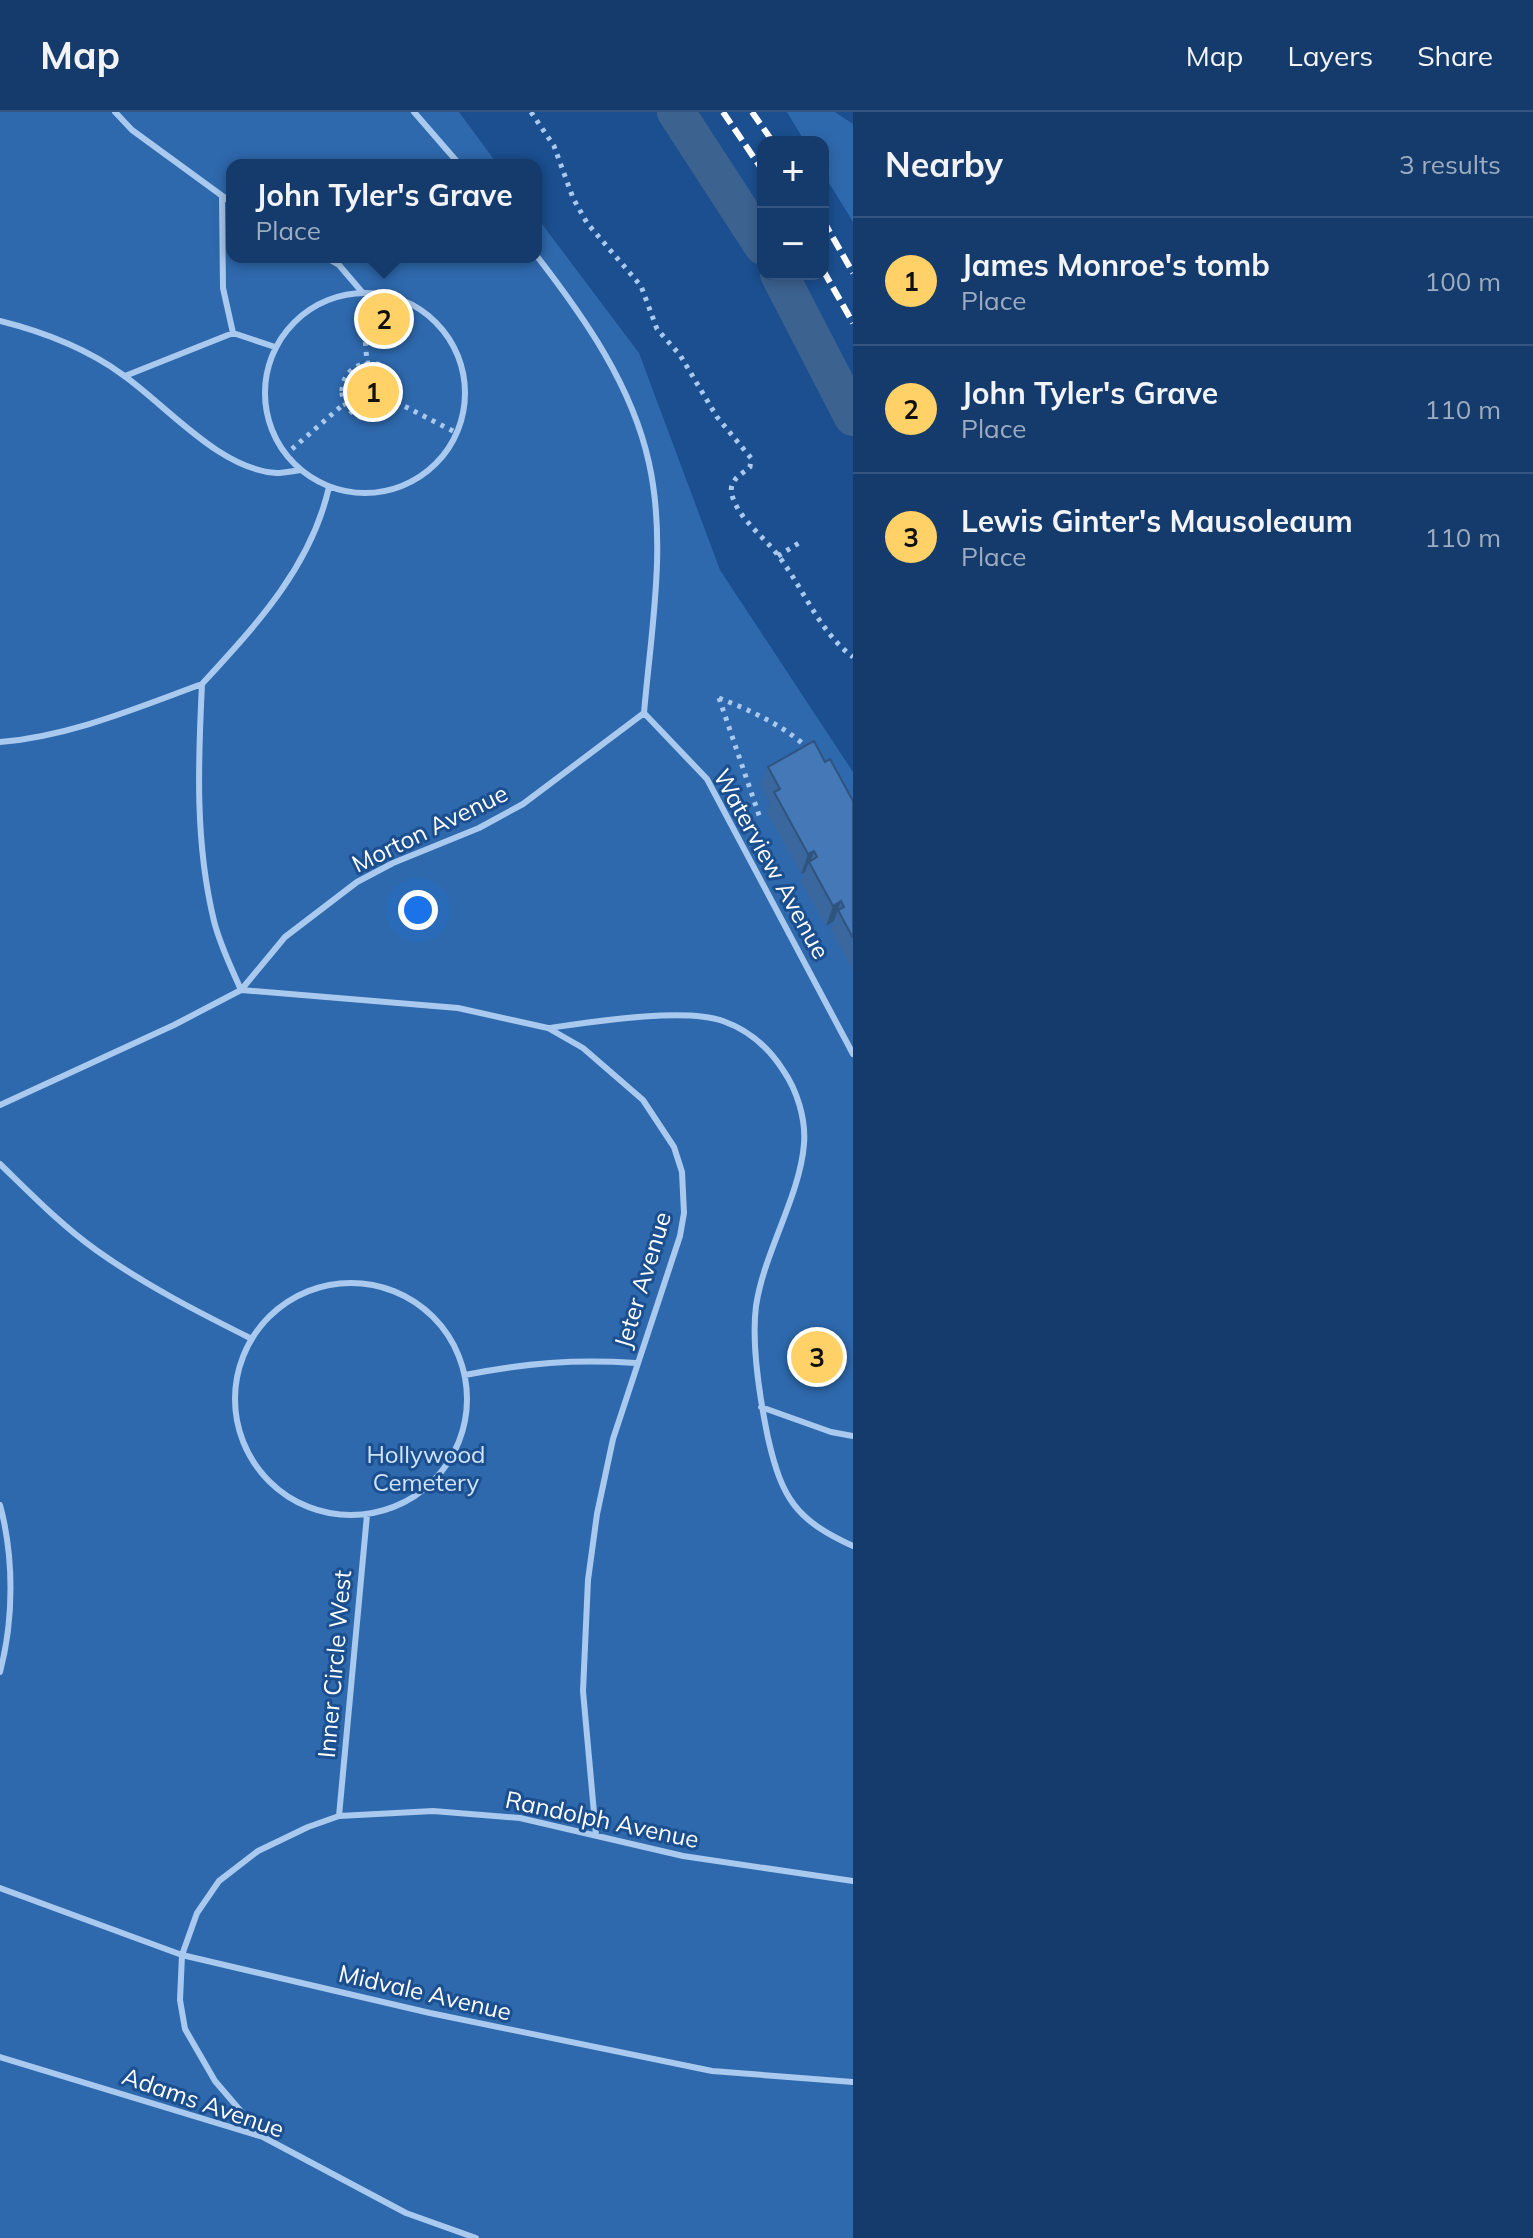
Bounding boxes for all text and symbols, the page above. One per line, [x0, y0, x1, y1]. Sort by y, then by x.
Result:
text: Map [40, 31, 120, 79]
text: Map [1186, 38, 1243, 73]
text: Layers [1287, 38, 1373, 73]
text: Share [1417, 38, 1493, 73]
map controls [757, 136, 829, 280]
button: + [757, 136, 829, 208]
text: Nearby [885, 143, 1003, 186]
text: 3 results [1399, 148, 1501, 181]
popup [226, 159, 542, 263]
text: John Tyler's Grave [255, 176, 513, 214]
button: − [757, 208, 829, 280]
text: Place [255, 214, 321, 247]
text: James Monroe's tomb [961, 246, 1270, 284]
text: 1 [903, 265, 919, 298]
text: 100 m [1425, 265, 1501, 298]
text: Place [961, 284, 1026, 317]
pin: 2 [358, 289, 410, 349]
pin: 1 [347, 362, 399, 422]
text: John Tyler's Grave [961, 374, 1218, 412]
text: 2 [903, 393, 919, 426]
text: 110 m [1425, 393, 1501, 426]
text: Place [961, 412, 1026, 445]
text: Lewis Ginter's Mausoleaum [961, 502, 1353, 540]
text: 3 [903, 521, 919, 554]
text: 110 m [1425, 521, 1501, 554]
text: Place [961, 540, 1026, 573]
street label: Waterview Avenue [707, 763, 837, 964]
street label: Morton Avenue [347, 777, 512, 879]
your location [398, 890, 438, 930]
street label: Jeter Avenue [607, 1208, 677, 1351]
pin: 3 [791, 1327, 843, 1387]
park label: Hollywood Cemetery [366, 1439, 486, 1497]
street label: Inner Circle West [311, 1569, 357, 1759]
street label: Randolph Avenue [503, 1784, 702, 1854]
street label: Midvale Avenue [336, 1958, 514, 2026]
street label: Adams Avenue [118, 2060, 288, 2144]

